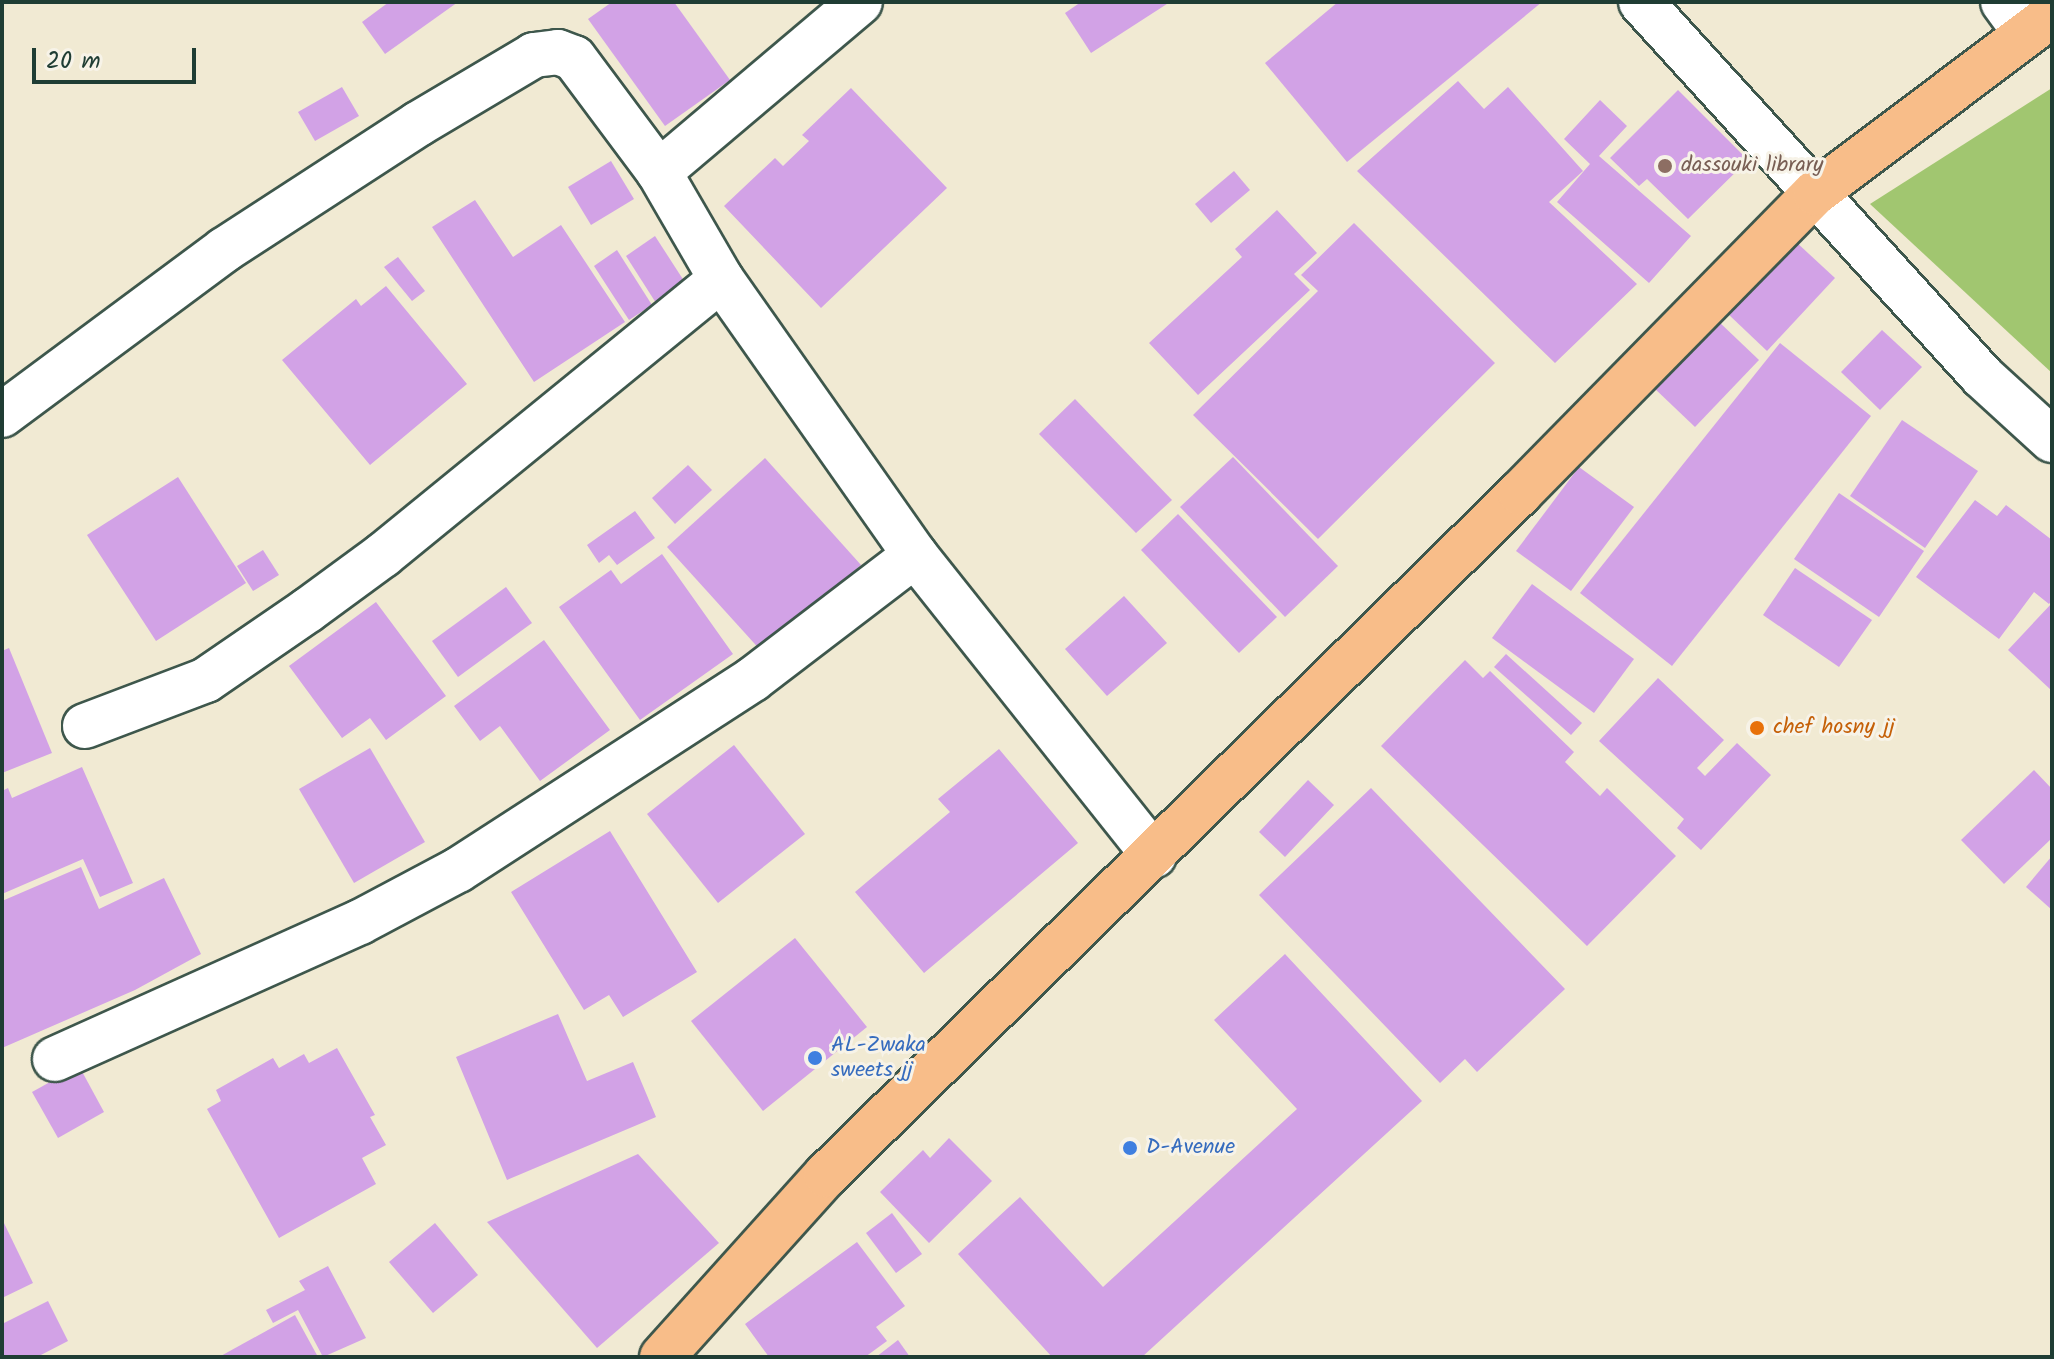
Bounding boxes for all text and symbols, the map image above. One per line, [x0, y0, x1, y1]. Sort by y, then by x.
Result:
scale bar [36, 32, 200, 82]
text: 20 m [46, 42, 101, 81]
place label: dassouki library [1681, 153, 1823, 179]
marker: dassouki library [1656, 157, 1674, 175]
place label: chef hosny jj [1773, 715, 1895, 741]
marker: chef hosny jj [1748, 719, 1766, 737]
place label: AL-Zwaka sweets jj [831, 1032, 926, 1084]
marker: AL-Zwaka sweets jj [806, 1049, 824, 1067]
place label: D-Avenue [1146, 1135, 1235, 1161]
marker: D-Avenue [1121, 1139, 1139, 1157]

